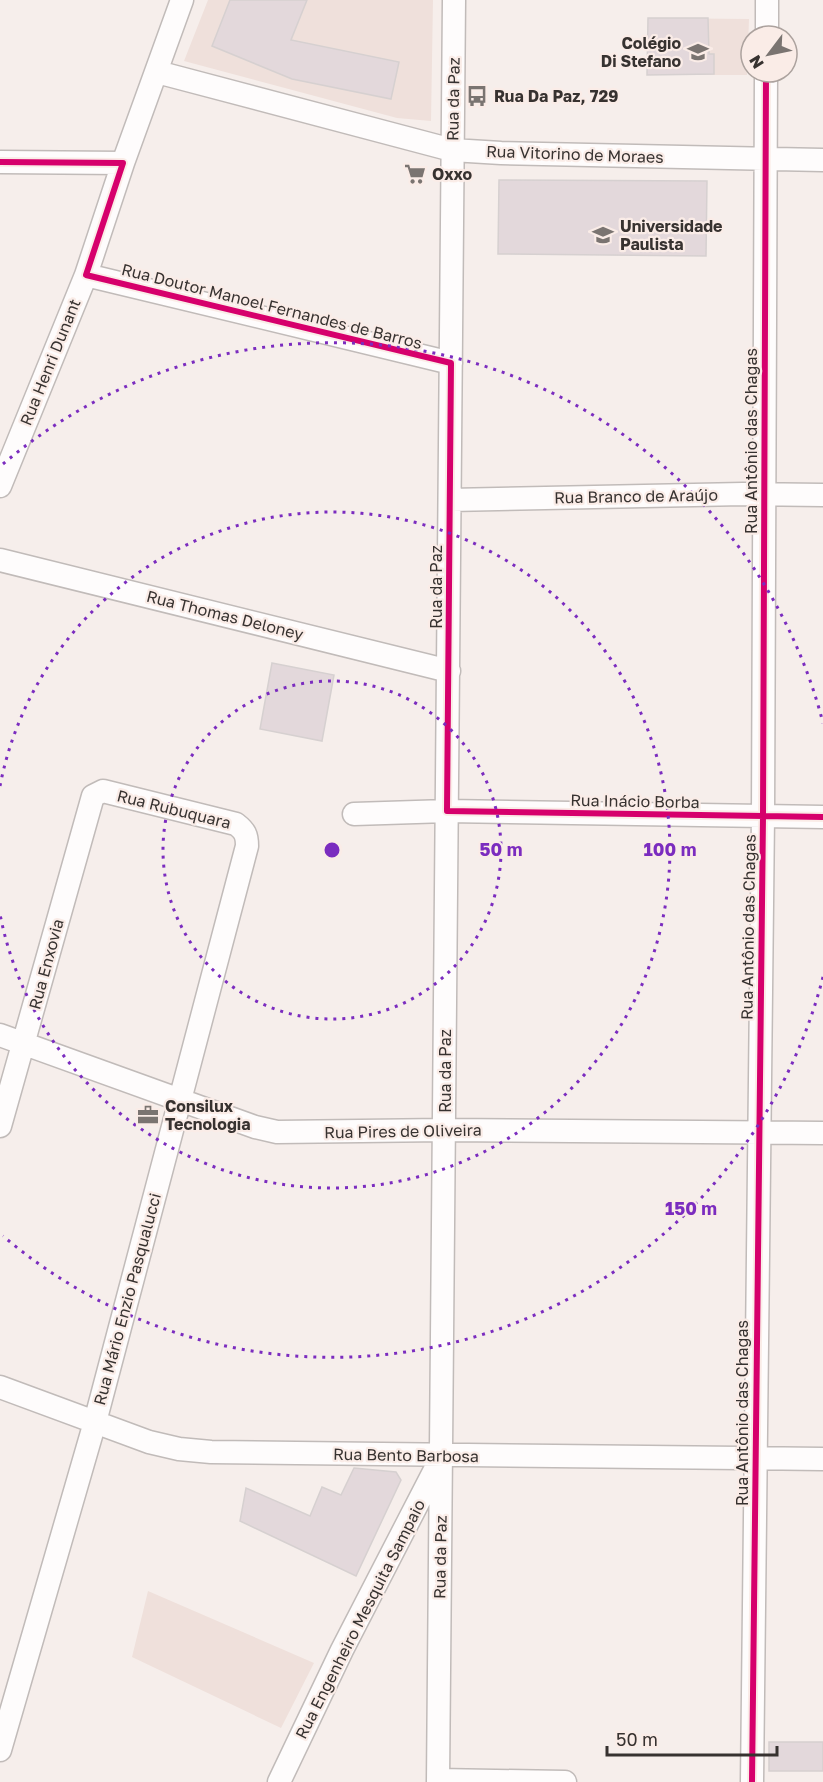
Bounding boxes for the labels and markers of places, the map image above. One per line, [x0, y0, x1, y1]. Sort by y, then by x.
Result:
place label: Colégio Di Stefano [601, 33, 681, 71]
school or university icon: Colégio Di Stefano [686, 40, 710, 64]
bus stop icon: Rua Da Paz, 729 [465, 84, 489, 108]
place label: Rua Da Paz, 729 [494, 86, 618, 106]
supermarket icon: Oxxo [403, 162, 427, 186]
place label: Oxxo [432, 164, 473, 184]
place label: Universidade Paulista [620, 216, 722, 254]
school or university icon: Universidade Paulista [591, 223, 615, 247]
centre of rings [322, 840, 342, 860]
place label: Consilux Tecnologia [165, 1096, 250, 1134]
office icon: Consilux Tecnologia [136, 1103, 160, 1127]

